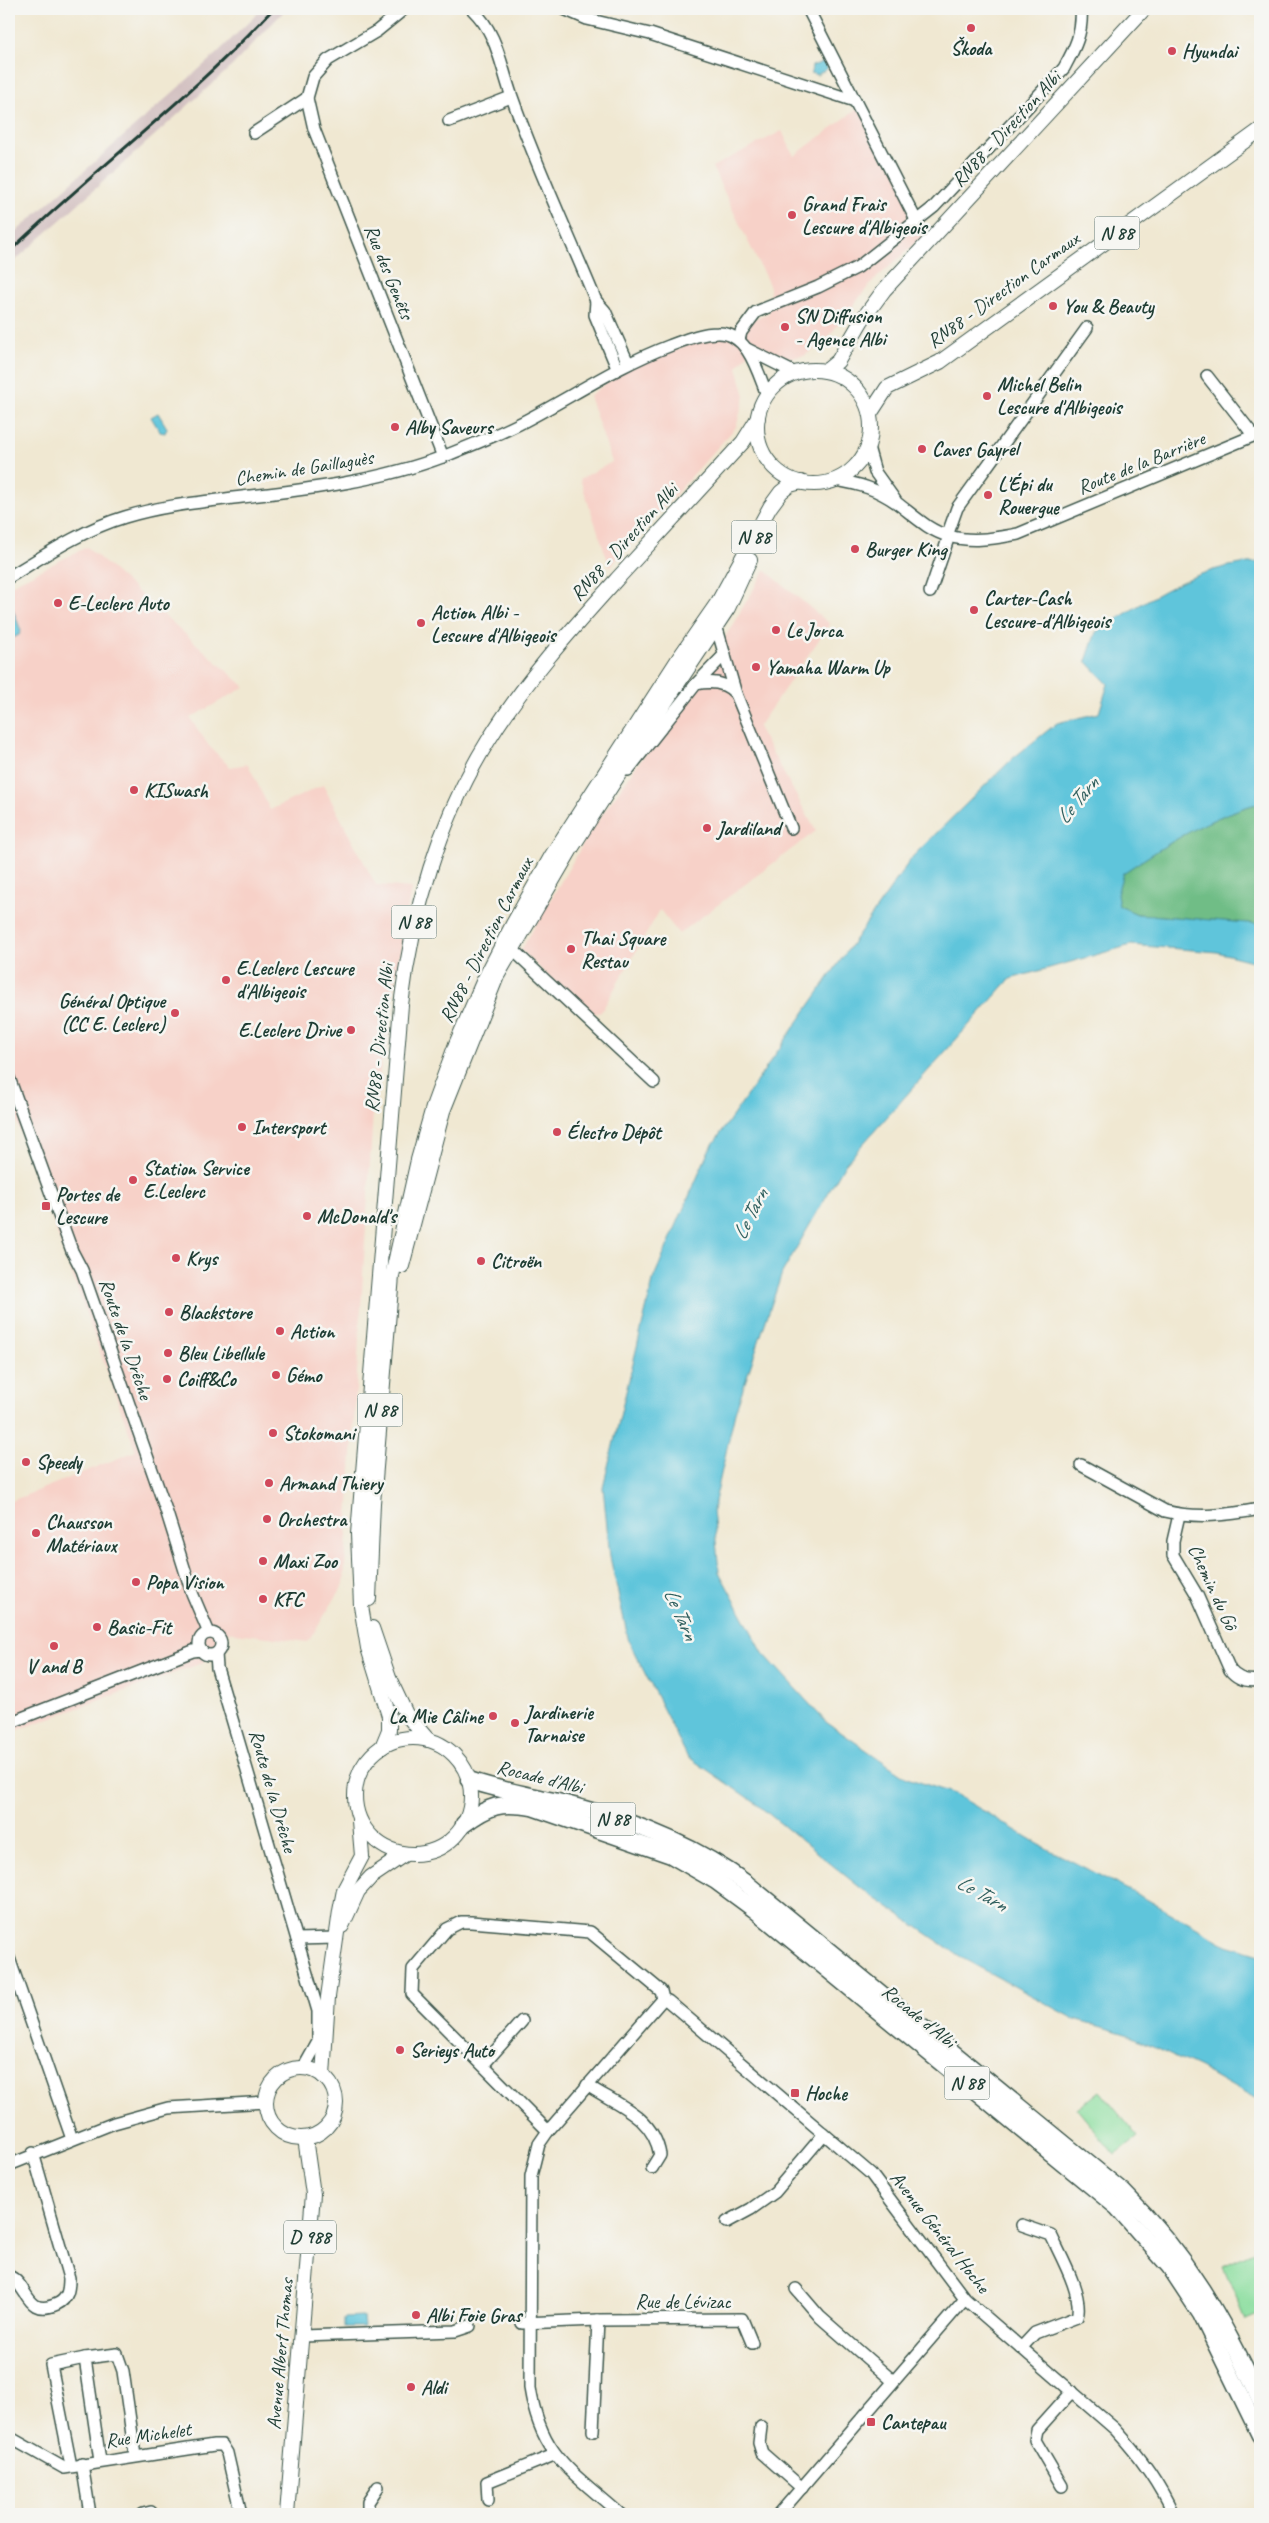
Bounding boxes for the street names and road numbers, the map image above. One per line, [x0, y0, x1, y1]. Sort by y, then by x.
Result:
street label: RN88 - Direction Albi [946, 64, 1068, 192]
road number: N 88 [1094, 217, 1140, 250]
street label: Rue des Genêts [359, 221, 420, 325]
street label: RN88 - Direction Carmaux [922, 225, 1086, 354]
street label: Route de la Barrière [1074, 425, 1210, 500]
street label: Chemin de Gaillaguès [233, 444, 377, 491]
street label: RN88 - Direction Albi [565, 476, 685, 606]
road number: N 88 [732, 520, 776, 554]
street label: RN88 - Direction Carmaux [434, 851, 539, 1027]
road number: N 88 [392, 906, 436, 939]
street label: RN88 - Direction Albi [359, 960, 399, 1114]
street label: Route de la Drêche [94, 1275, 159, 1404]
road number: N 88 [358, 1394, 402, 1426]
street label: Chemin du Gô [1182, 1540, 1245, 1636]
street label: Route de la Drêche [244, 1727, 303, 1857]
street label: Rocade d'Albi [494, 1754, 588, 1800]
road number: N 88 [590, 1802, 636, 1836]
street label: Rocade d'Albi [877, 1979, 963, 2055]
road number: N 88 [944, 2066, 990, 2100]
street label: Avenue Général Hoche [885, 2166, 996, 2299]
road number: D 988 [284, 2220, 336, 2254]
street label: Avenue Albert Thomas [261, 2275, 299, 2430]
street label: Rue de Lévizac [635, 2289, 731, 2314]
street label: Rue Michelet [104, 2416, 195, 2453]

